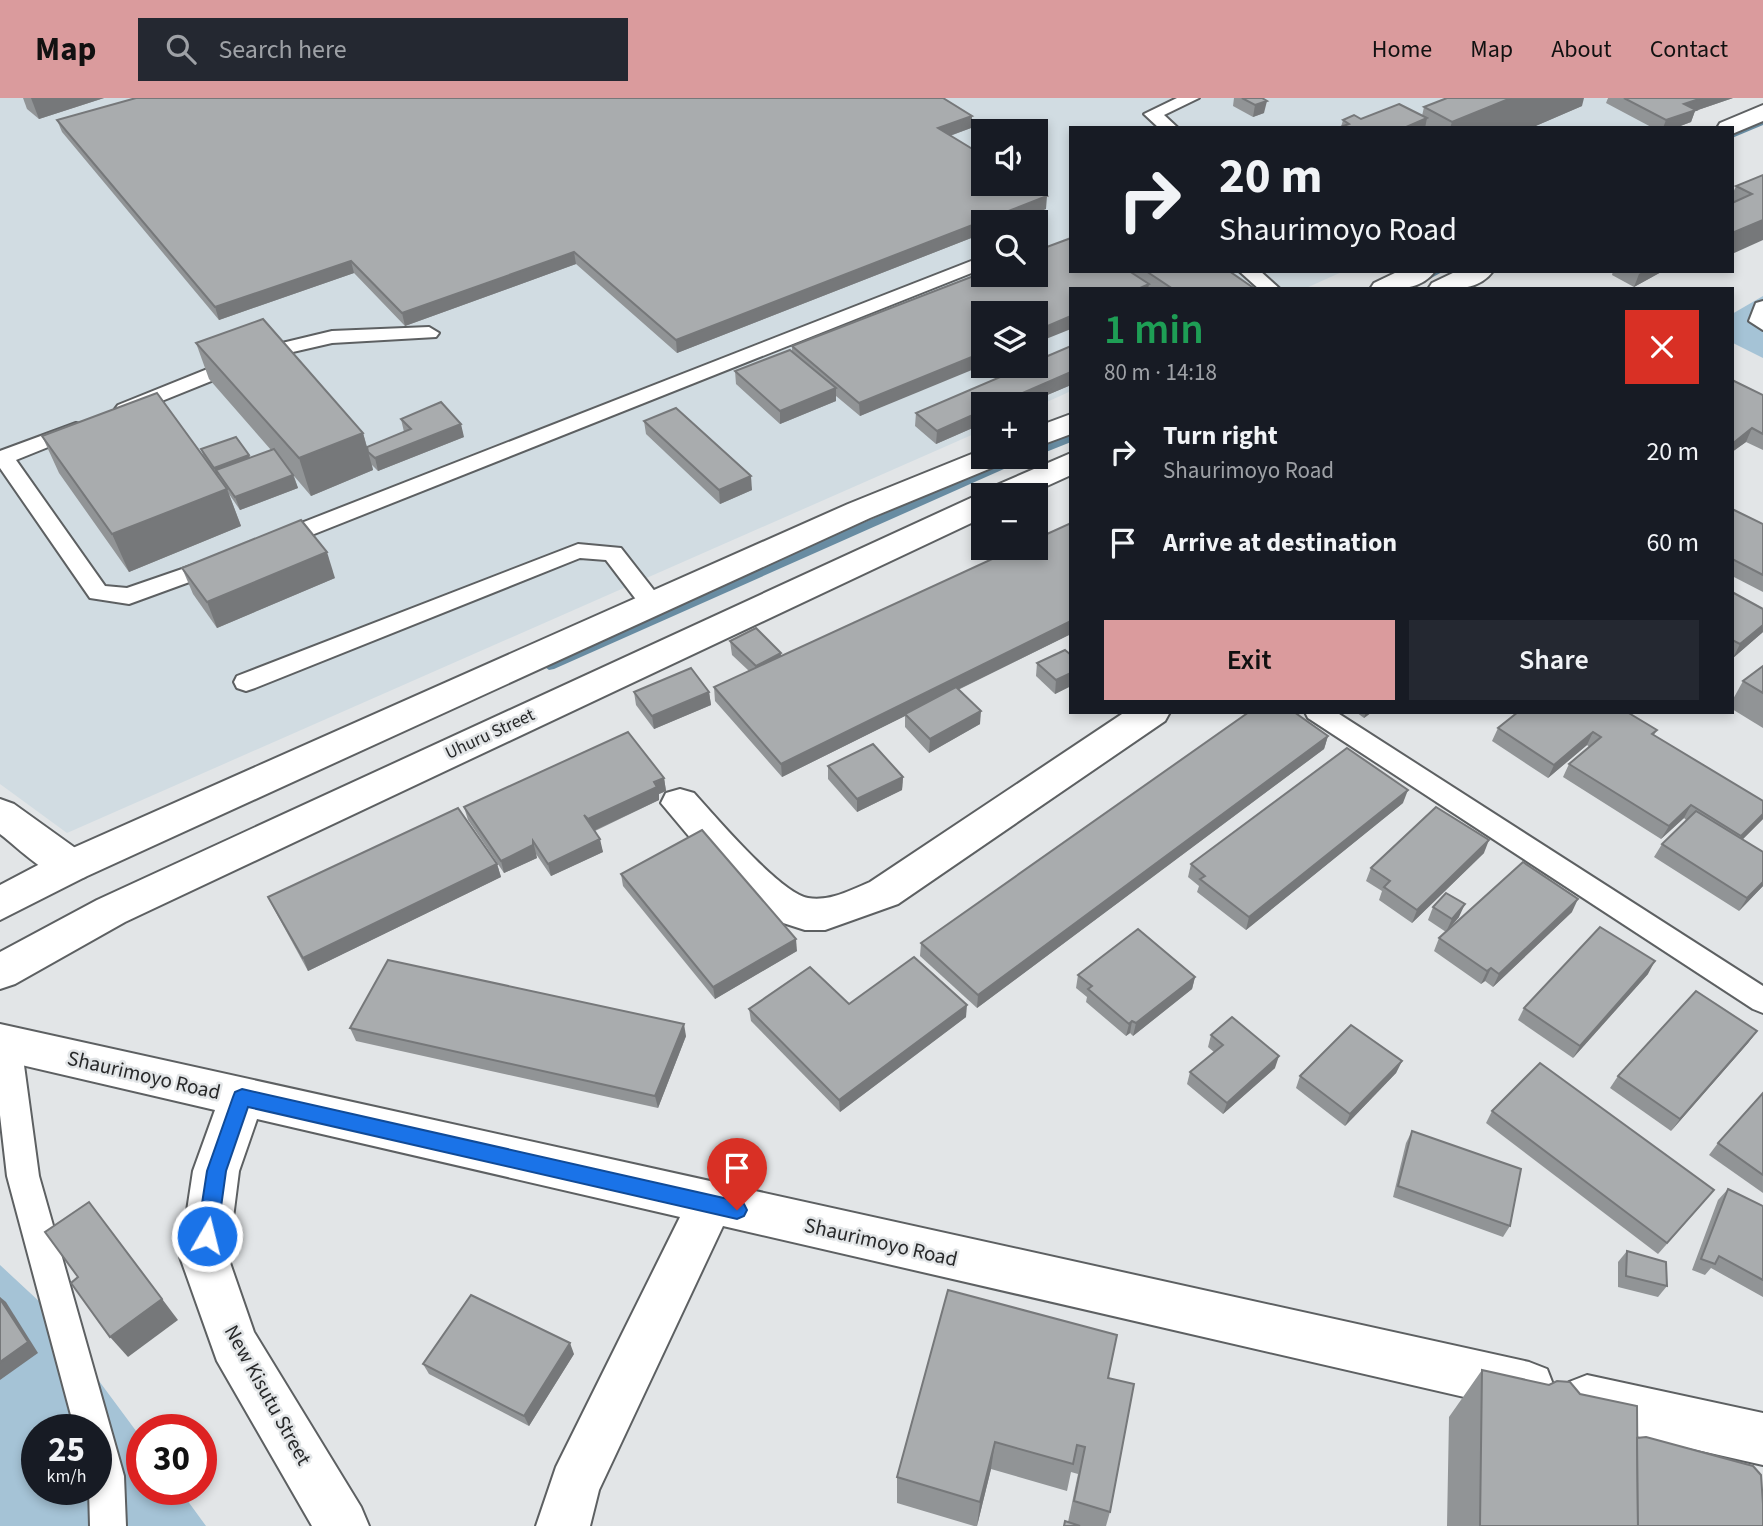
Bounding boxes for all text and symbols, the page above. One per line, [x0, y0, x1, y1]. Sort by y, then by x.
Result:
search box [138, 18, 628, 81]
text: Map [35, 26, 96, 73]
icon: search [162, 30, 200, 68]
text: Search here [218, 31, 347, 68]
text: Home [1372, 32, 1432, 67]
text: Map [1470, 32, 1513, 67]
text: About [1551, 32, 1612, 67]
text: Contact [1650, 32, 1728, 67]
map controls [971, 119, 1048, 560]
button: sound [971, 119, 1048, 196]
text: 20 m [1219, 142, 1323, 212]
icon: right [1104, 154, 1195, 245]
text: Shaurimoyo Road [1219, 207, 1457, 253]
button: search [971, 210, 1048, 287]
text: 1 min [1104, 300, 1204, 360]
button: layers [971, 301, 1048, 378]
button: close [1625, 310, 1699, 384]
text: 80 m · 14:18 [1104, 356, 1217, 389]
button: + [971, 392, 1048, 469]
text: Turn right [1163, 417, 1278, 454]
icon: right [1104, 433, 1142, 471]
text: 20 m [1646, 433, 1699, 470]
text: Shaurimoyo Road [1163, 454, 1334, 487]
button: − [971, 483, 1048, 560]
icon: arrive [1104, 524, 1142, 562]
text: Arrive at destination [1163, 524, 1397, 561]
text: 60 m [1646, 524, 1699, 561]
button: Exit [1104, 620, 1395, 700]
button: Share [1409, 620, 1699, 700]
street label: Uhuru Street [441, 702, 539, 766]
street label: Shaurimoyo Road [65, 1043, 223, 1107]
pin [707, 1138, 767, 1210]
icon: arrive [718, 1149, 756, 1187]
position arrow [170, 1199, 244, 1273]
street label: Shaurimoyo Road [802, 1210, 960, 1274]
street label: New Kisutu Street [217, 1319, 319, 1471]
speed limit sign: 30 [126, 1414, 217, 1505]
text: 25 [48, 1425, 85, 1475]
text: km/h [47, 1464, 86, 1489]

